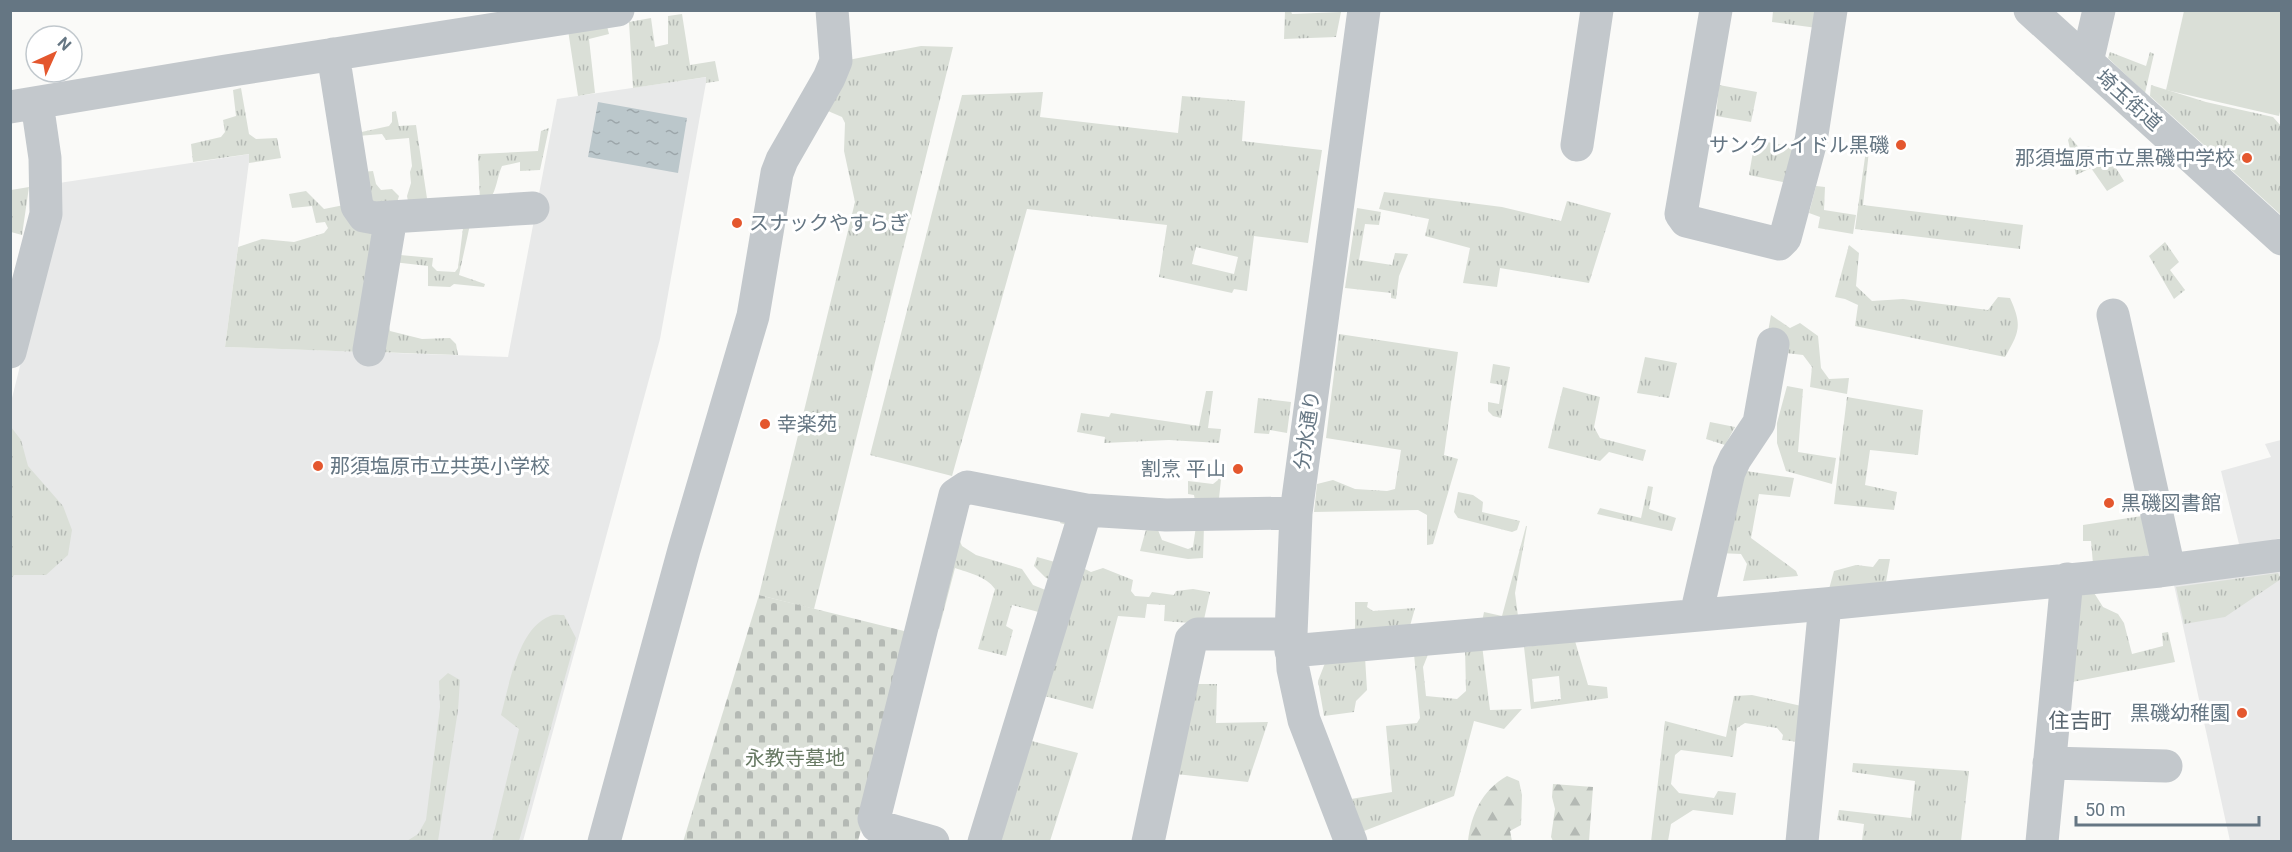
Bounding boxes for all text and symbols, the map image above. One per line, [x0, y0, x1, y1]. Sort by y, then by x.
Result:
north arrow [24, 24, 84, 84]
text: N [54, 33, 75, 54]
street label: 埼玉街道 [2091, 64, 2167, 136]
place label: サンクレイドル黒磯 [1709, 133, 1889, 157]
marker: サンクレイドル黒磯 [1894, 138, 1908, 152]
place label: 那須塩原市立黒磯中学校 [2015, 146, 2235, 170]
marker: 那須塩原市立黒磯中学校 [2240, 151, 2254, 165]
place label: スナックやすらぎ [749, 211, 909, 235]
marker: スナックやすらぎ [730, 216, 744, 230]
street label: 分水通り [1290, 389, 1324, 471]
place label: 幸楽苑 [777, 412, 837, 436]
marker: 幸楽苑 [758, 417, 772, 431]
place label: 那須塩原市立共英小学校 [330, 454, 550, 478]
place label: 割烹 平山 [1141, 457, 1226, 481]
marker: 那須塩原市立共英小学校 [311, 459, 325, 473]
marker: 割烹 平山 [1231, 462, 1245, 476]
place label: 黒磯図書館 [2121, 491, 2221, 515]
marker: 黒磯図書館 [2102, 496, 2116, 510]
place label: 黒磯幼稚園 [2130, 701, 2230, 725]
marker: 黒磯幼稚園 [2235, 706, 2249, 720]
district label: 住吉町 [2049, 709, 2112, 733]
park label: 永教寺墓地 [745, 746, 845, 770]
scale bar [2076, 789, 2259, 827]
text: 50 m [2085, 799, 2125, 820]

